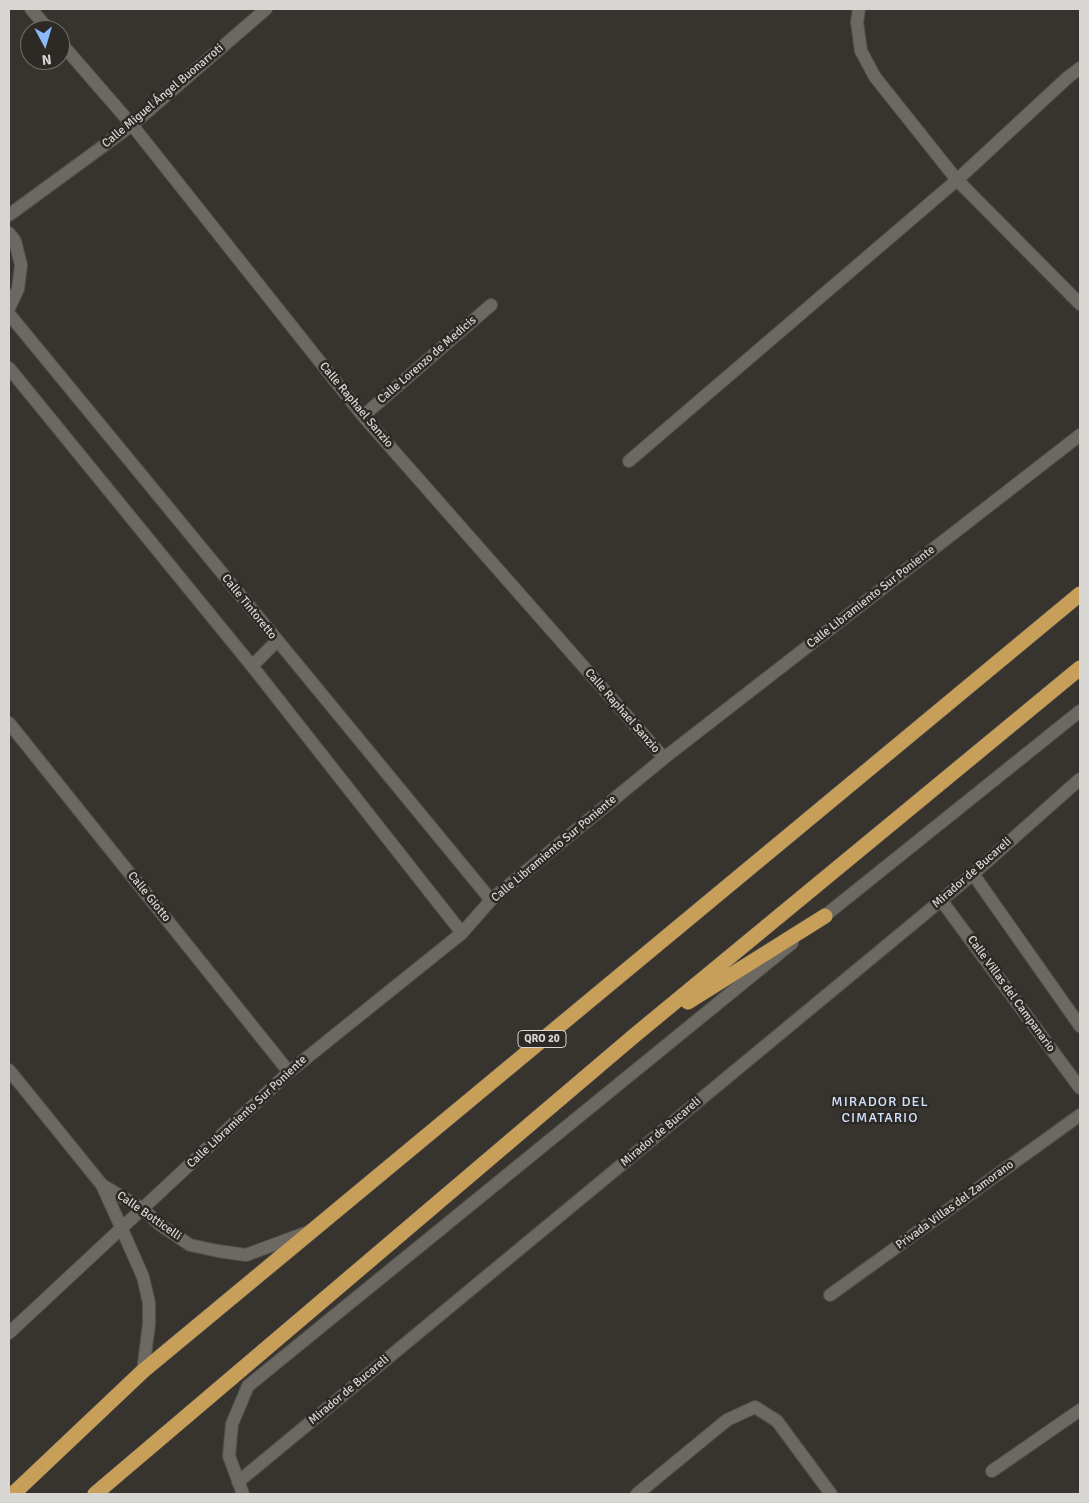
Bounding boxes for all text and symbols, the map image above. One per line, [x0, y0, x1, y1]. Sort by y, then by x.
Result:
north arrow [20, 20, 70, 70]
street label: Calle Miguel Ángel Buonarroti [99, 41, 227, 151]
text: N [41, 50, 52, 68]
street label: Calle Lorenzo de Medicis [375, 313, 479, 407]
street label: Calle Raphael Sanzio [316, 359, 396, 451]
street label: Calle Libramiento Sur Poniente [804, 543, 938, 651]
street label: Calle Tintoretto [218, 572, 280, 642]
street label: Calle Raphael Sanzio [581, 666, 663, 756]
street label: Calle Libramiento Sur Poniente [489, 793, 619, 905]
street label: Mirador de Bucareli [929, 835, 1015, 911]
street label: Calle Giotto [124, 869, 174, 925]
street label: Calle Villas del Campanario [964, 933, 1058, 1055]
road number: QRO 20 [518, 1030, 566, 1048]
street label: Calle Libramiento Sur Poniente [184, 1053, 310, 1171]
street label: Mirador de Bucareli [618, 1094, 704, 1170]
district label: MIRADOR DEL CIMATARIO [830, 1094, 930, 1126]
street label: Privada Villas del Zamorano [893, 1157, 1017, 1253]
street label: Calle Botticelli [114, 1188, 184, 1244]
street label: Mirador de Bucareli [306, 1352, 392, 1428]

